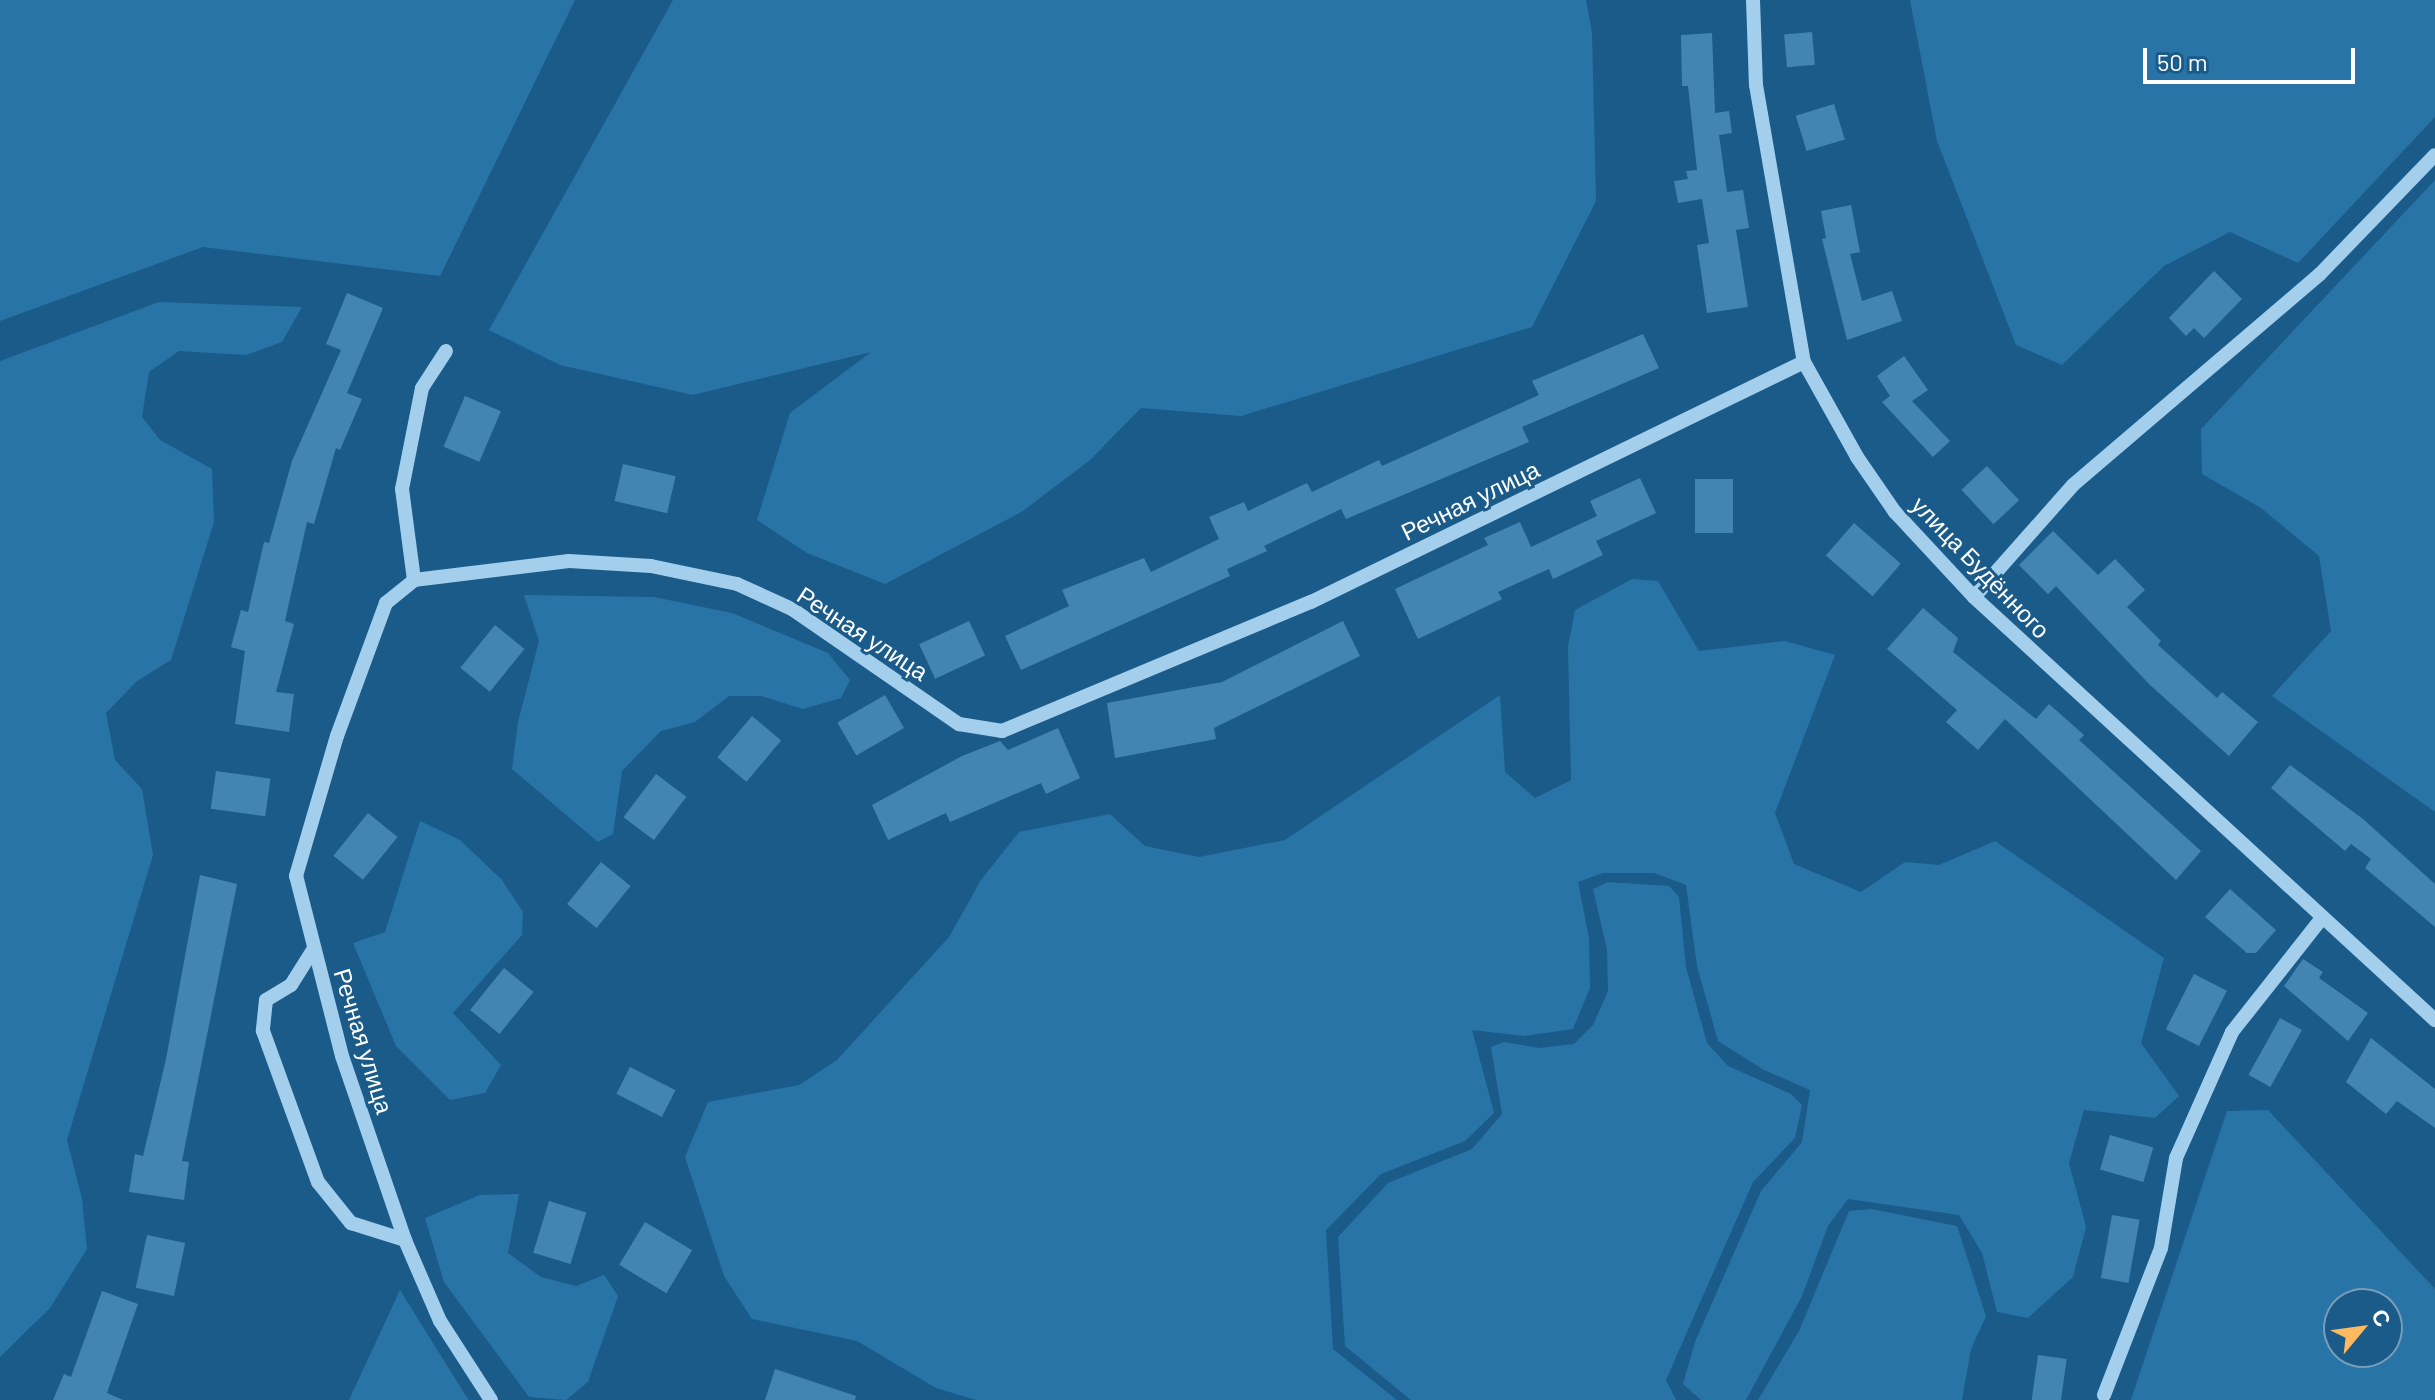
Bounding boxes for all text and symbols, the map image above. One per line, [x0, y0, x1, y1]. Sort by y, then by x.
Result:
scale bar [2147, 32, 2359, 82]
text: 50 m [2157, 47, 2208, 76]
street label: Речная улица [1396, 454, 1544, 546]
street label: улица Будённого [1906, 490, 2056, 644]
street label: Речная улица [792, 580, 934, 686]
street label: Речная улица [328, 965, 400, 1117]
north arrow [2323, 1288, 2403, 1368]
text: С [2367, 1304, 2397, 1331]

